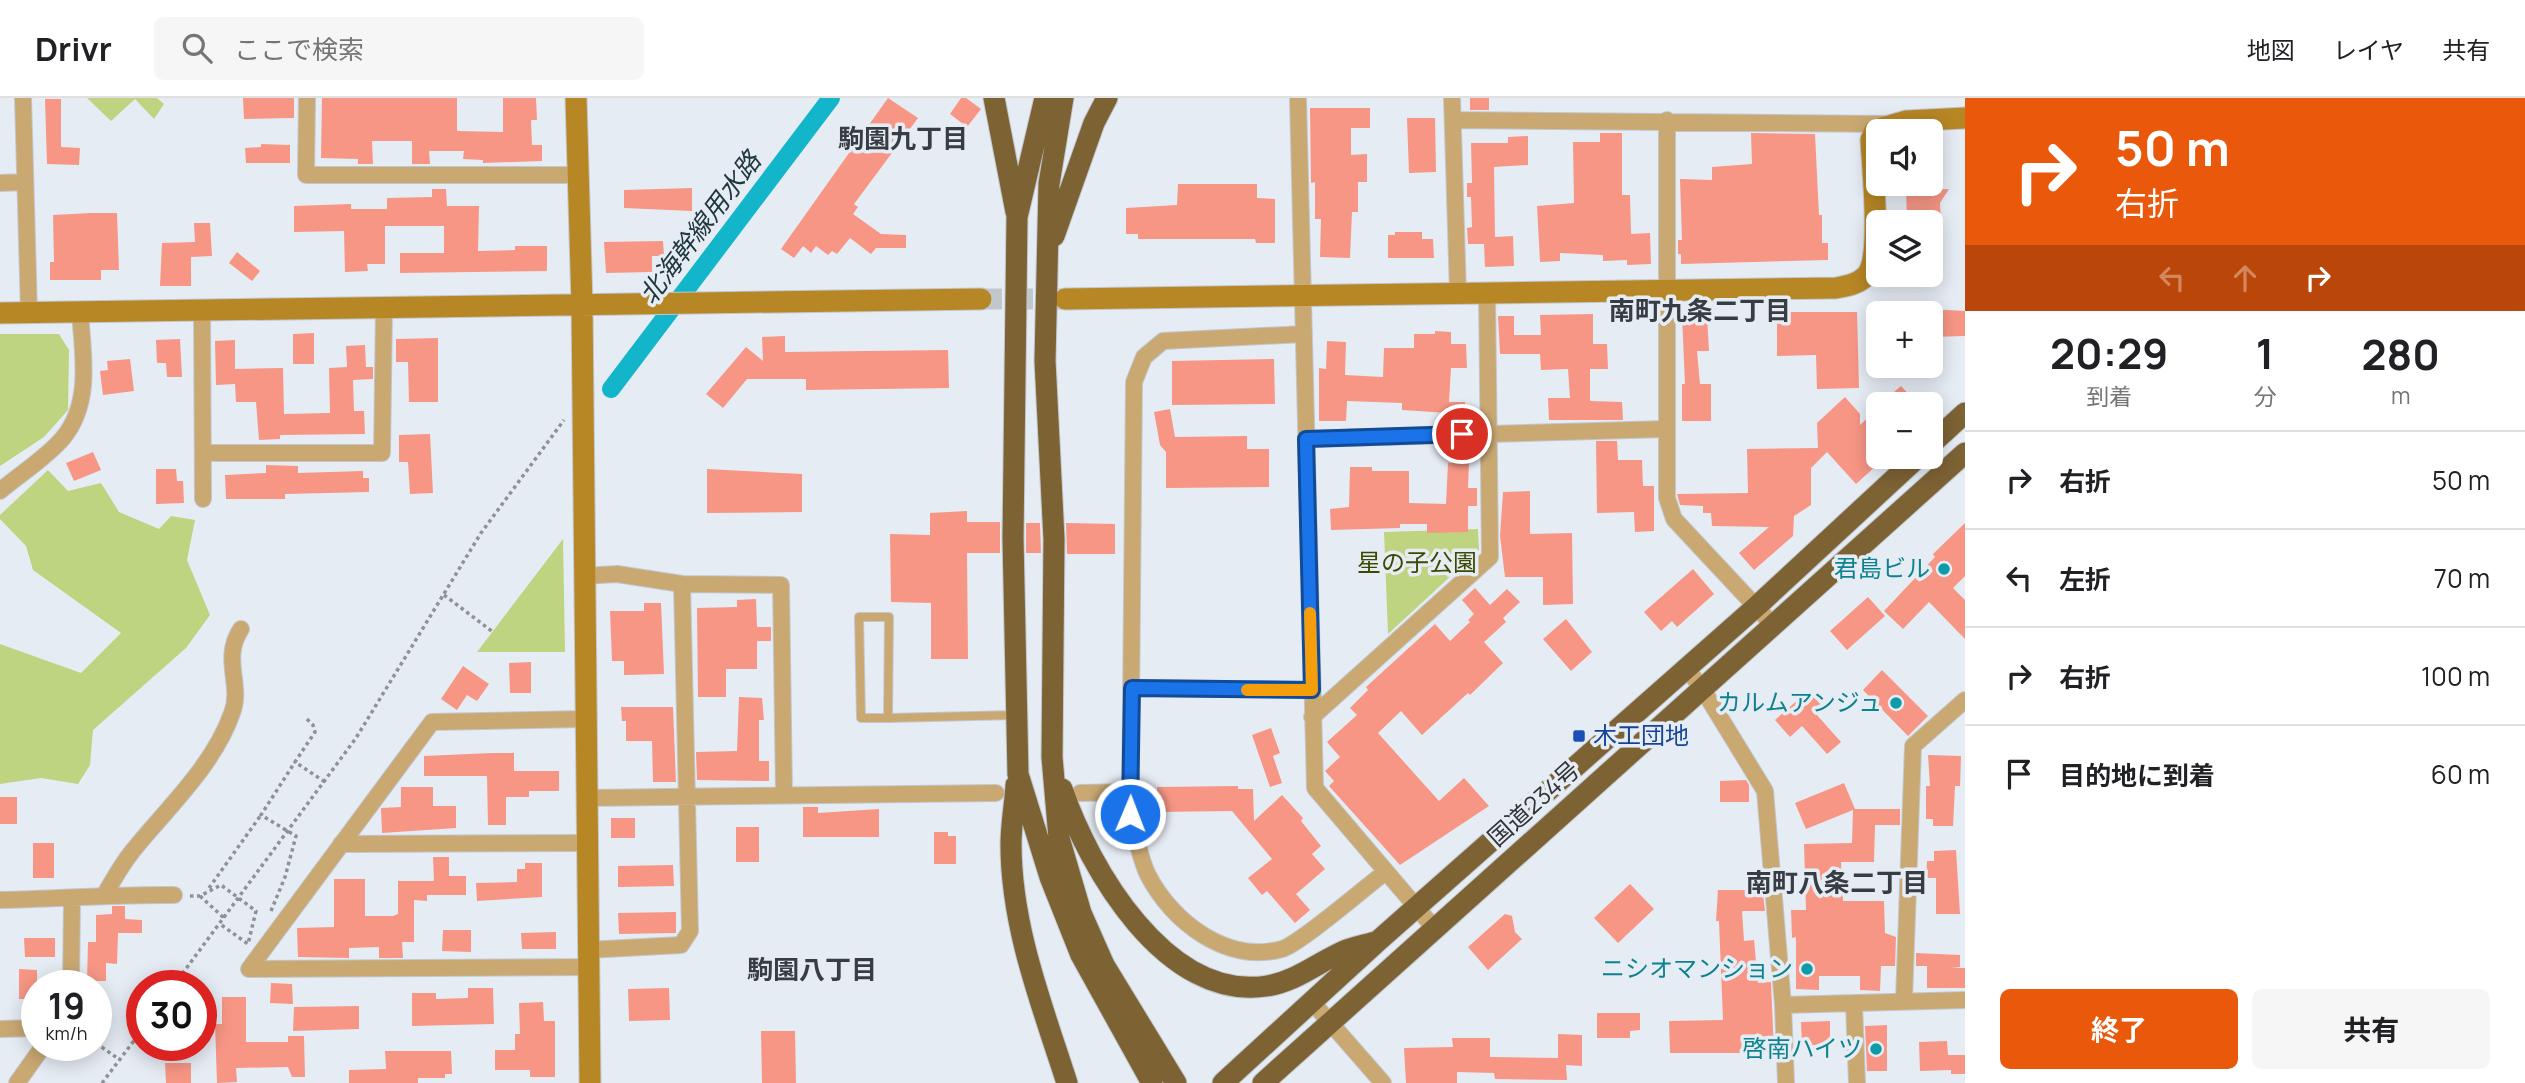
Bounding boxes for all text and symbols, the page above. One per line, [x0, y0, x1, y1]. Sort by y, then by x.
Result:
search box [154, 17, 644, 80]
text: Drivr [35, 26, 112, 71]
icon: search [178, 29, 216, 67]
text: ここで検索 [234, 31, 364, 67]
text: 地図 [2247, 33, 2295, 66]
text: レイヤ [2333, 33, 2404, 66]
text: 共有 [2442, 33, 2490, 66]
text: 50 m [2115, 114, 2230, 181]
map controls [1866, 119, 1943, 469]
button: sound [1866, 119, 1943, 196]
district label: 駒園九丁目 [838, 120, 968, 156]
icon: right [2000, 126, 2091, 217]
water label: 北海幹線用水路 [630, 142, 770, 311]
text: 右折 [2115, 181, 2179, 225]
button: layers [1866, 210, 1943, 287]
icon: left [2153, 259, 2191, 297]
icon: ahead [2226, 259, 2264, 297]
icon: right [2299, 259, 2337, 297]
district label: 南町九条二丁目 [1609, 292, 1791, 328]
button: + [1866, 301, 1943, 378]
text: 20:29 [2050, 324, 2168, 382]
text: 1 [2256, 324, 2274, 382]
text: 280 [2361, 325, 2440, 383]
text: m [2391, 379, 2410, 411]
text: 到着 [2086, 380, 2132, 412]
text: 分 [2253, 380, 2276, 412]
button: − [1866, 392, 1943, 469]
pin [1432, 404, 1492, 464]
icon: arrive [1443, 415, 1481, 453]
icon: right [2000, 461, 2038, 499]
text: 50 m [2432, 462, 2490, 498]
text: 右折 [2059, 463, 2111, 499]
park label: 星の子公園 [1357, 545, 1477, 578]
place label: 君島ビル [1834, 551, 1930, 584]
icon: left [2000, 559, 2038, 597]
text: 70 m [2434, 560, 2490, 596]
marker: 君島ビル [1936, 561, 1952, 577]
text: 左折 [2059, 561, 2111, 597]
icon: right [2000, 657, 2038, 695]
text: 100 m [2421, 658, 2490, 694]
text: 右折 [2059, 659, 2111, 695]
place label: カルムアンジュ [1717, 685, 1882, 718]
marker: カルムアンジュ [1888, 695, 1904, 711]
place label: 木工団地 [1593, 718, 1689, 751]
marker: 木工団地 [1571, 728, 1587, 744]
street label: 国道234号 [1480, 753, 1586, 853]
icon: arrive [2000, 755, 2038, 793]
text: 60 m [2431, 756, 2490, 792]
text: 目的地に到着 [2059, 757, 2215, 793]
position arrow [1093, 777, 1167, 851]
district label: 南町八条二丁目 [1746, 864, 1928, 900]
district label: 駒園八丁目 [747, 951, 877, 987]
place label: ニシオマンション [1601, 951, 1793, 984]
marker: ニシオマンション [1799, 961, 1815, 977]
speed limit sign: 30 [126, 970, 217, 1061]
text: 19 [48, 982, 85, 1030]
button: 終了 [2000, 989, 2238, 1069]
button: 共有 [2252, 989, 2490, 1069]
text: km/h [46, 1021, 87, 1045]
place label: 啓南ハイツ [1742, 1031, 1862, 1064]
marker: 啓南ハイツ [1868, 1041, 1884, 1057]

